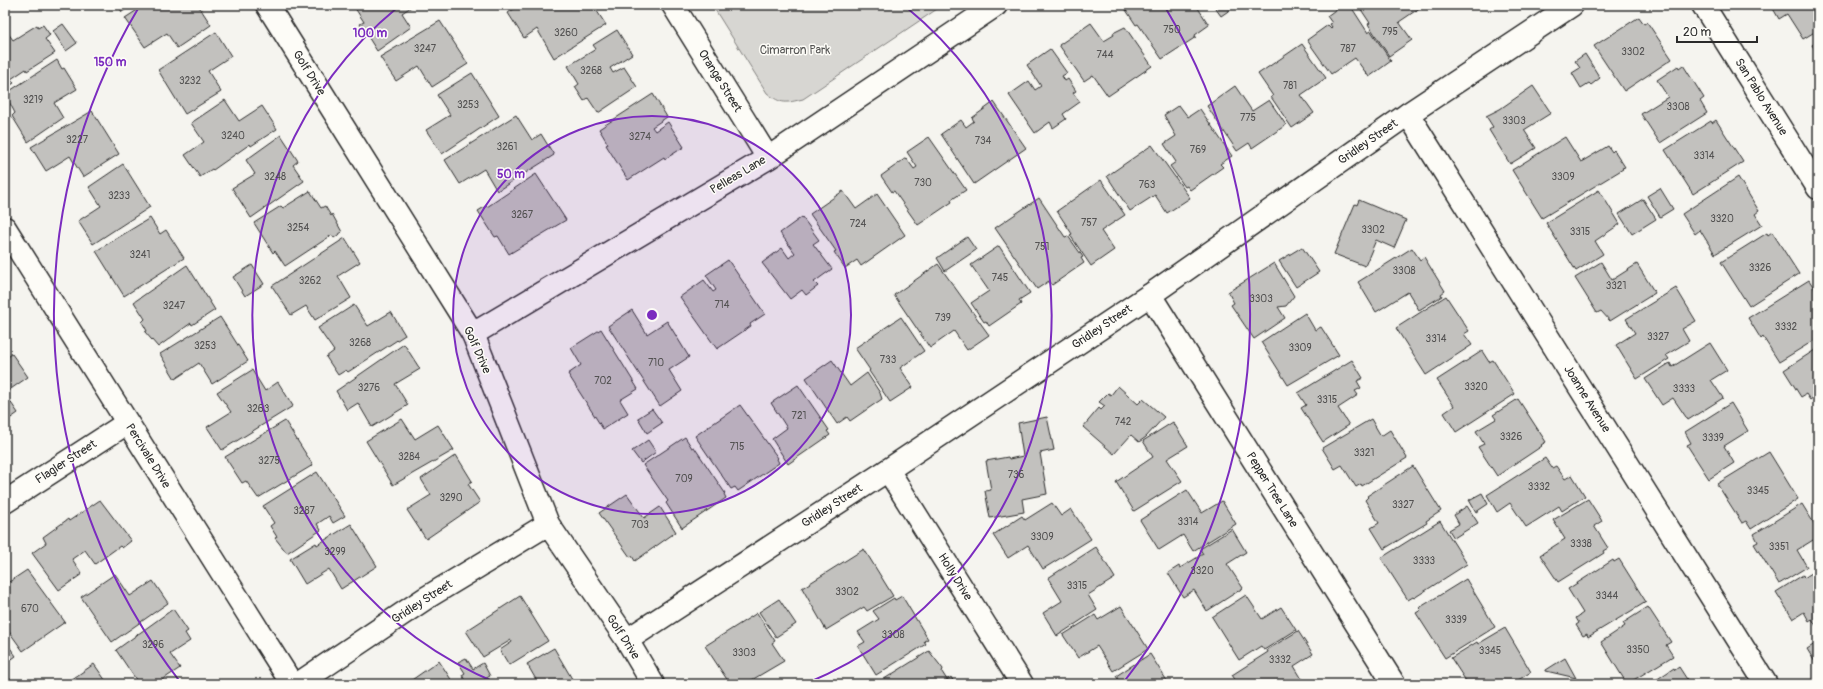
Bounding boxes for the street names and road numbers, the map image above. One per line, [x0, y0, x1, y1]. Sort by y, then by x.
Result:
street label: Orange Street [695, 47, 745, 115]
street label: Golf Drive [289, 48, 329, 98]
street label: San Pablo Avenue [1731, 56, 1791, 138]
street label: Gridley Street [1335, 116, 1401, 168]
street label: Pelleas Lane [707, 152, 769, 198]
street label: Gridley Street [1069, 301, 1135, 353]
street label: Golf Drive [460, 324, 494, 376]
street label: Joanne Avenue [1560, 363, 1614, 435]
street label: Percivale Drive [122, 421, 174, 491]
street label: Flagler Street [33, 437, 100, 487]
street label: Pepper Tree Lane [1243, 449, 1301, 531]
street label: Gridley Street [799, 481, 865, 531]
street label: Holly Drive [935, 551, 975, 604]
street label: Gridley Street [389, 577, 455, 627]
street label: Golf Drive [603, 612, 643, 662]

